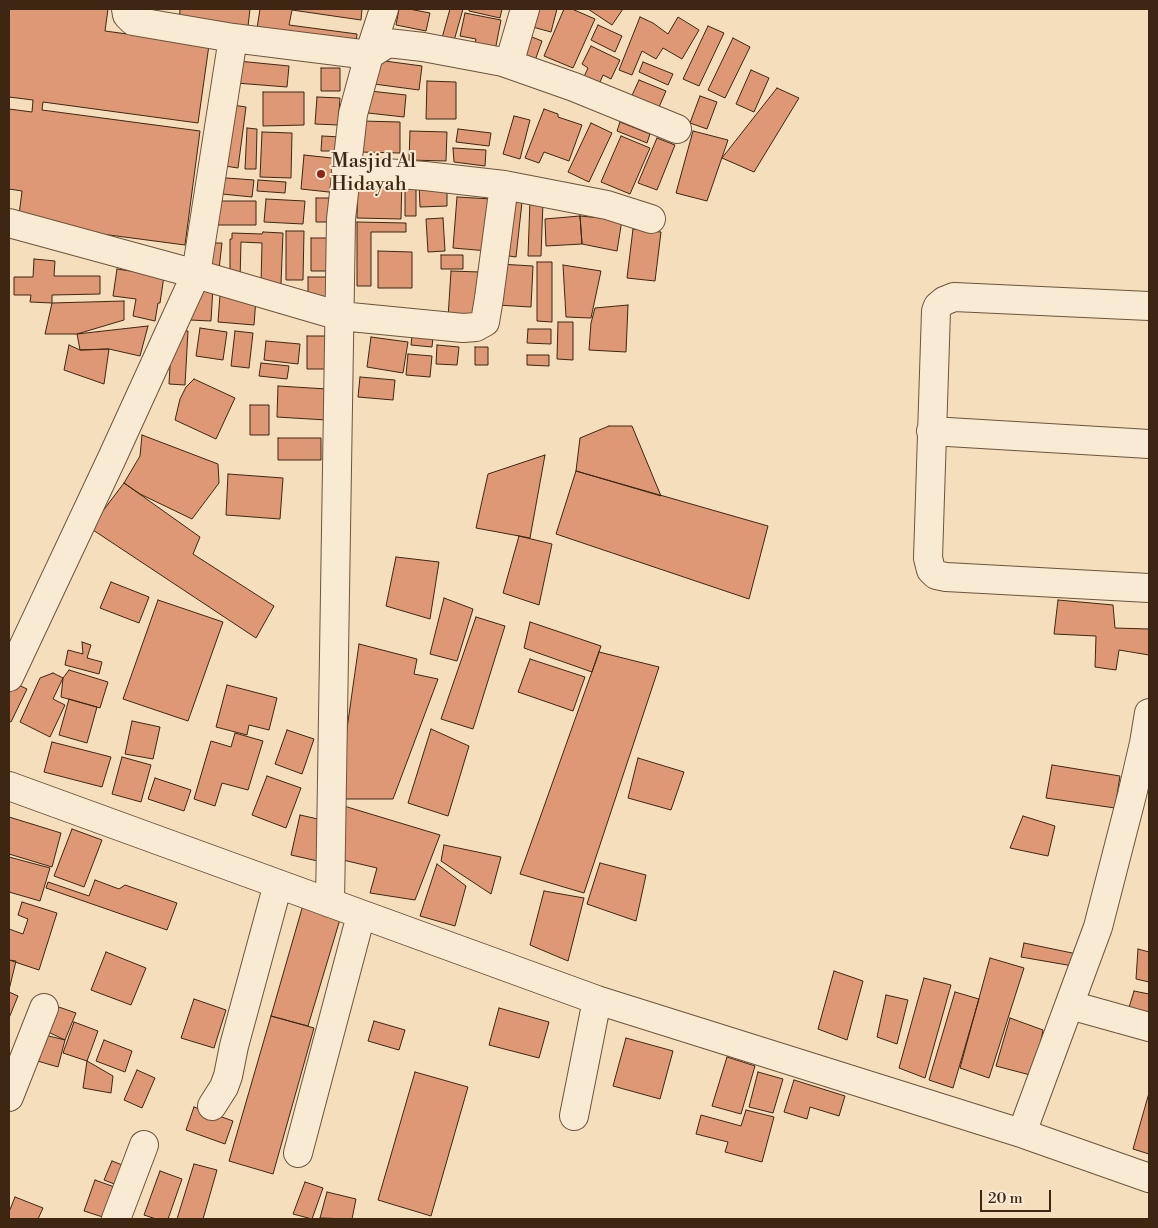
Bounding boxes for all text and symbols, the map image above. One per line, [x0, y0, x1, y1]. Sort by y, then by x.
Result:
place label: Masjid Al Hidayah [331, 150, 416, 197]
marker: Masjid Al Hidayah [315, 168, 327, 180]
scale bar [983, 1180, 1054, 1212]
text: 20 m [988, 1189, 1023, 1208]

